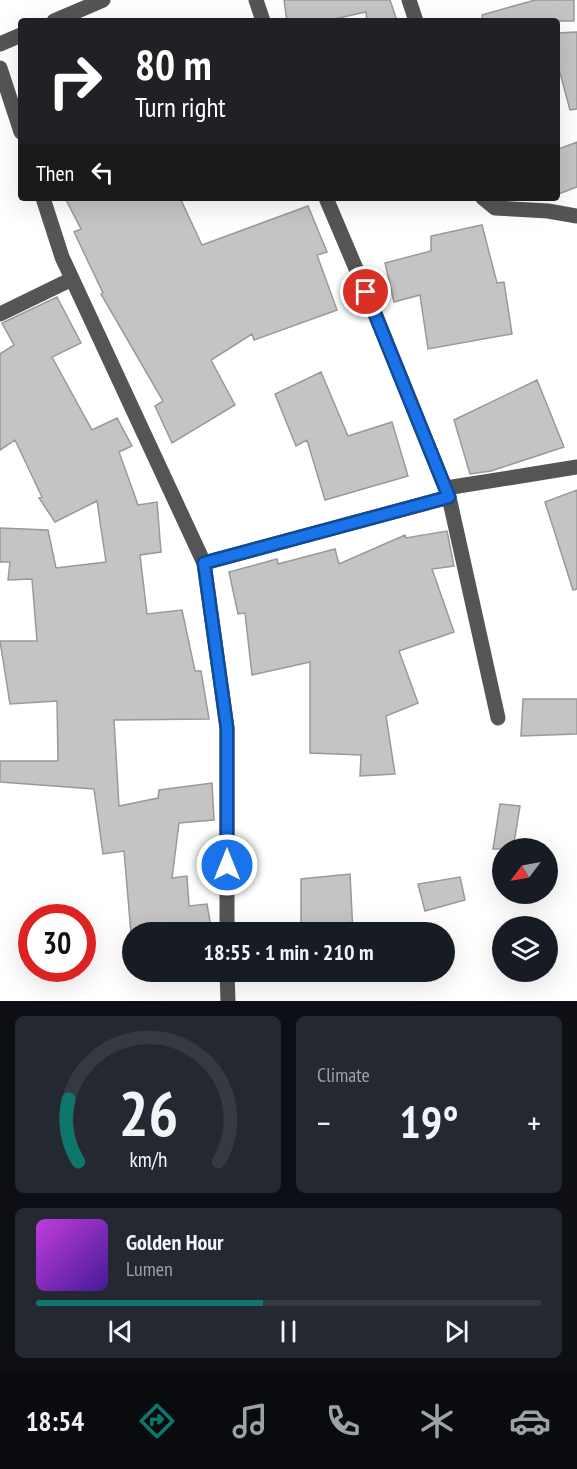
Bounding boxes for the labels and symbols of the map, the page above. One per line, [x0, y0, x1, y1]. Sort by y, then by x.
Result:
pin [340, 266, 391, 317]
position arrow [195, 833, 259, 897]
north arrow [492, 838, 558, 904]
speed limit sign: 30 [18, 904, 96, 982]

